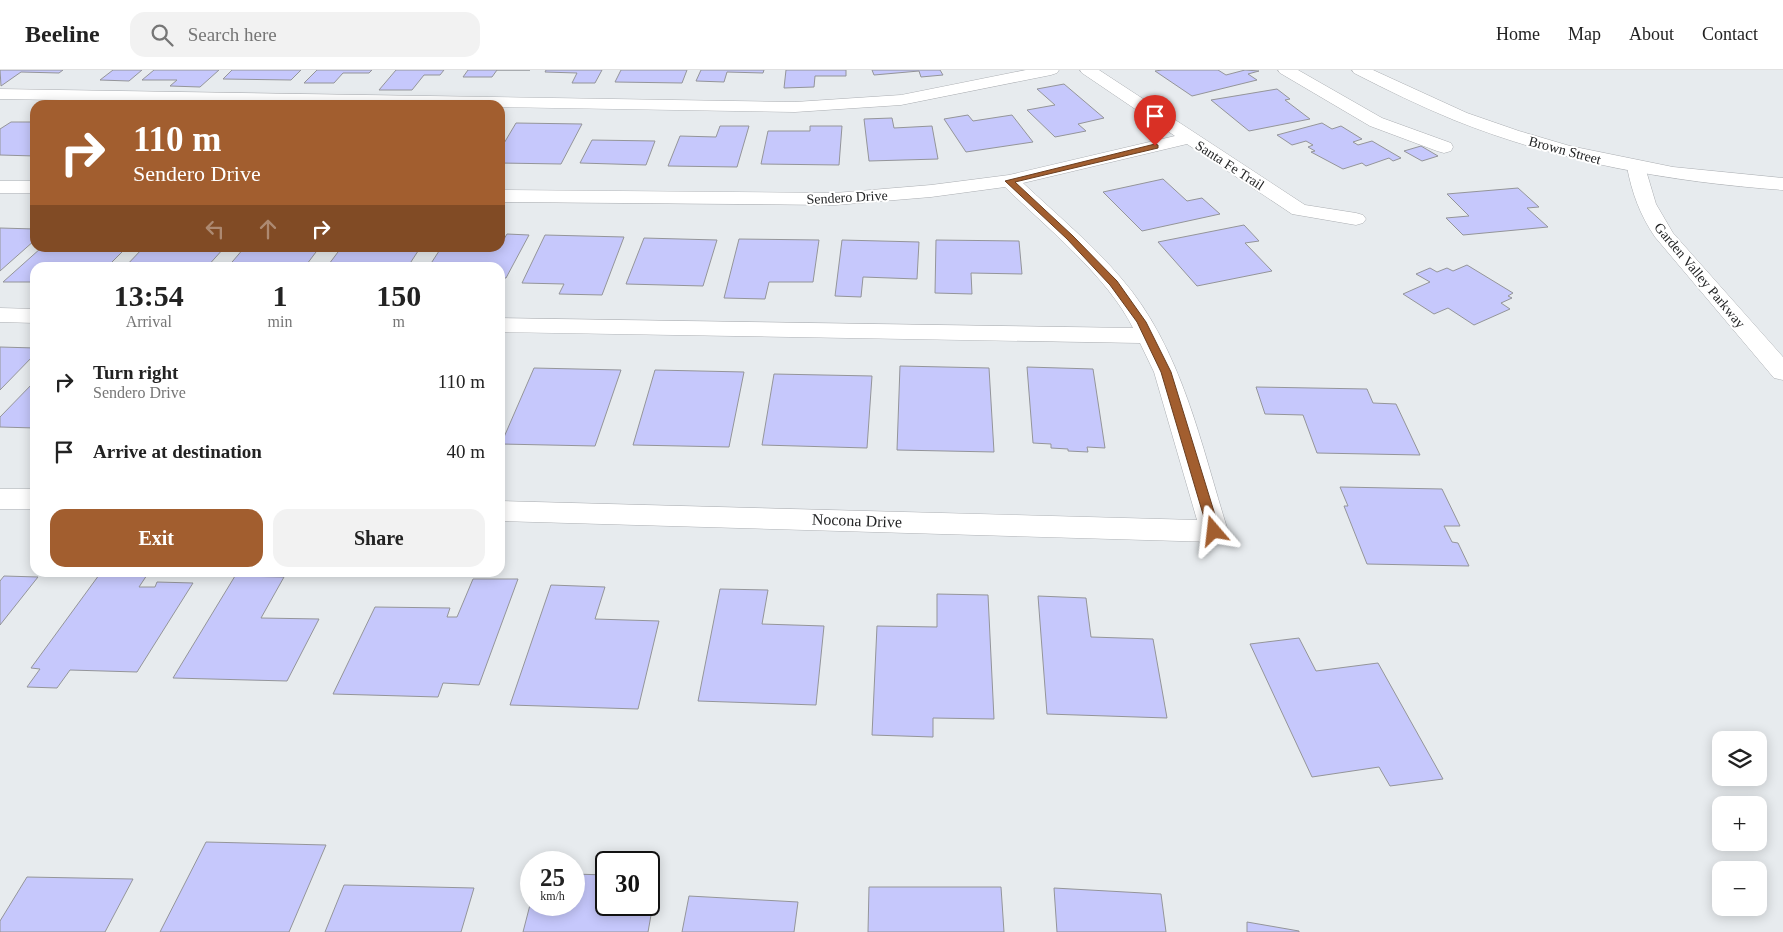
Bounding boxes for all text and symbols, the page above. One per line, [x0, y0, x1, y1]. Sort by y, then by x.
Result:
search box [130, 12, 480, 57]
text: Beeline [25, 21, 100, 47]
icon: search [148, 21, 176, 49]
text: Search here [188, 24, 277, 45]
text: Home [1496, 24, 1540, 44]
text: Map [1568, 24, 1601, 44]
text: About [1629, 24, 1674, 44]
text: Contact [1702, 24, 1758, 44]
pin [1134, 95, 1176, 146]
icon: arrive [1141, 102, 1169, 130]
icon: right [50, 120, 115, 185]
text: 110 m [133, 120, 221, 159]
street label: Brown Street [1527, 134, 1603, 167]
street label: Santa Fe Trail [1193, 138, 1267, 193]
text: Sendero Drive [133, 161, 261, 186]
street label: Sendero Drive [806, 188, 888, 207]
icon: left [201, 215, 229, 243]
icon: ahead [254, 215, 282, 243]
icon: right [307, 215, 335, 243]
street label: Garden Valley Parkway [1651, 220, 1748, 331]
text: 13:54 [114, 279, 184, 312]
text: 1 [272, 279, 287, 312]
text: 150 [376, 279, 421, 312]
text: Arrival [126, 313, 172, 330]
text: min [268, 313, 292, 330]
text: m [392, 313, 405, 330]
text: Turn right [93, 362, 178, 383]
icon: right [50, 368, 78, 396]
text: 110 m [438, 371, 485, 392]
text: Sendero Drive [93, 384, 186, 401]
icon: arrive [50, 438, 78, 466]
text: Arrive at destination [93, 441, 262, 462]
text: 40 m [446, 441, 485, 462]
position arrow [1187, 504, 1239, 556]
button: Exit [50, 509, 263, 567]
button: Share [273, 509, 485, 567]
street label: Nocona Drive [812, 510, 902, 531]
map controls [1712, 731, 1767, 916]
button: layers [1712, 731, 1767, 786]
button: + [1712, 796, 1767, 851]
speed limit sign: 30 [595, 851, 660, 916]
button: − [1712, 861, 1767, 916]
text: 25 [540, 864, 565, 891]
text: km/h [540, 889, 565, 903]

